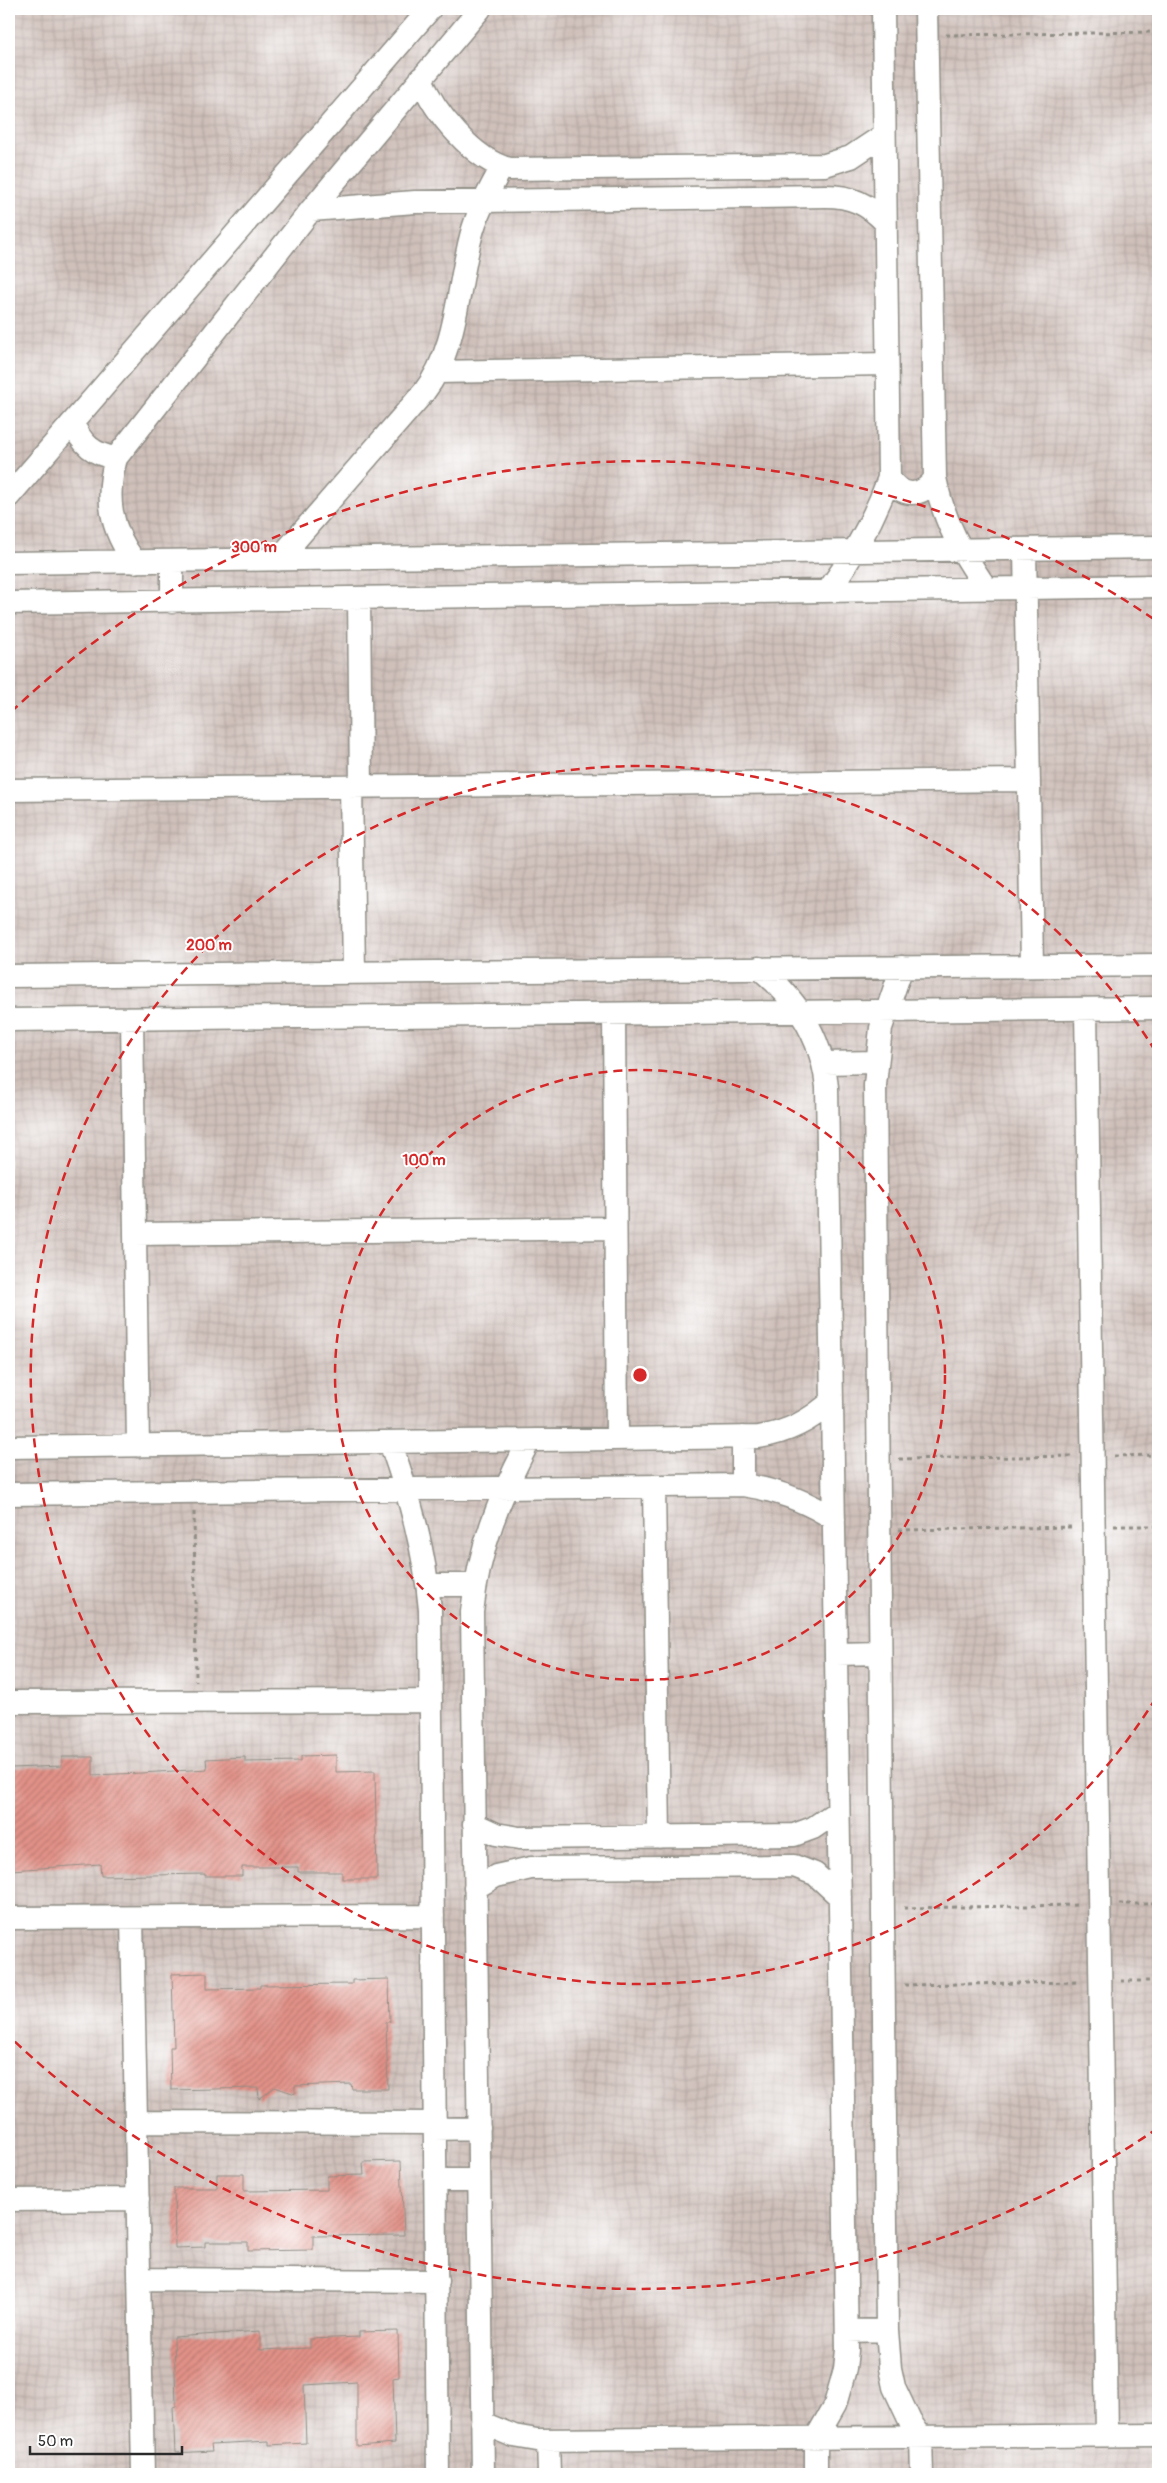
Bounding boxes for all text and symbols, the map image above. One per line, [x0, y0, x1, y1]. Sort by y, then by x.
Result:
text: 300 m [231, 538, 277, 557]
text: 200 m [186, 936, 232, 955]
text: 100 m [403, 1151, 445, 1170]
centre of rings [631, 1366, 649, 1384]
scale bar [30, 2423, 182, 2455]
text: 50 m [38, 2432, 73, 2451]

